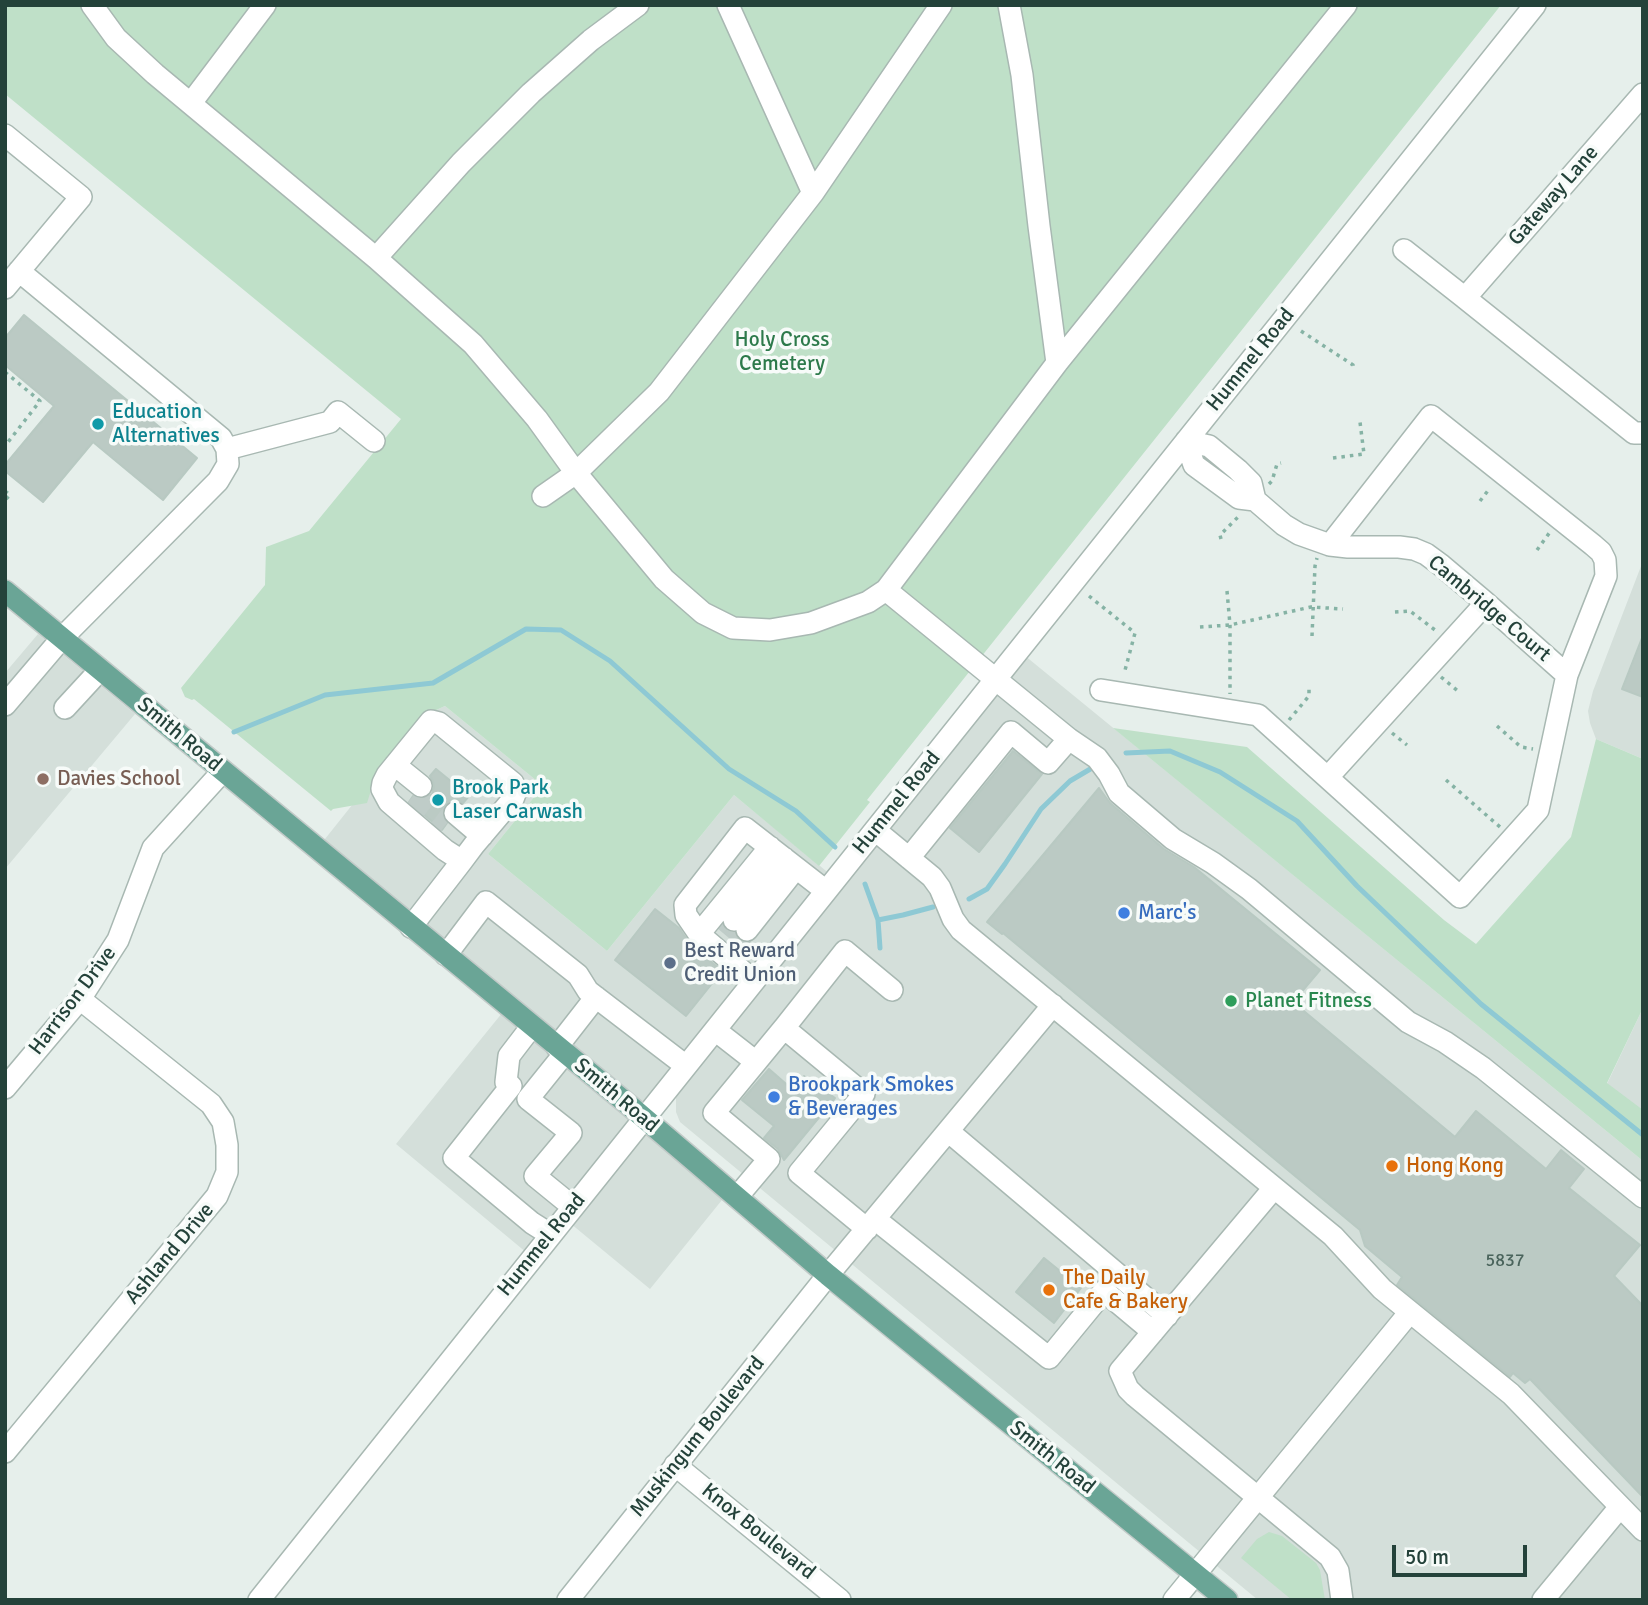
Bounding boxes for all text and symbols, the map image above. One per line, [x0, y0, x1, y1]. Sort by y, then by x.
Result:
street label: Gateway Lane [1504, 141, 1604, 251]
street label: Hummel Road [1202, 303, 1300, 417]
park label: Holy Cross Cemetery [735, 327, 829, 377]
place label: Education Alternatives [112, 399, 220, 449]
marker: Education Alternatives [90, 416, 106, 432]
street label: Cambridge Court [1422, 550, 1556, 668]
street label: Smith Road [132, 692, 226, 778]
street label: Hummel Road [848, 746, 946, 860]
place label: Davies School [57, 766, 181, 792]
marker: Davies School [35, 771, 51, 787]
place label: Brook Park Laser Carwash [452, 775, 583, 825]
marker: Brook Park Laser Carwash [430, 792, 446, 808]
place label: Marc's [1138, 900, 1196, 926]
marker: Marc's [1116, 905, 1132, 921]
place label: Best Reward Credit Union [684, 938, 797, 988]
street label: Harrison Drive [24, 942, 122, 1060]
marker: Best Reward Credit Union [662, 955, 678, 971]
place label: Planet Fitness [1245, 988, 1372, 1014]
marker: Planet Fitness [1223, 993, 1239, 1009]
street label: Smith Road [569, 1053, 663, 1139]
place label: Brookpark Smokes & Beverages [788, 1072, 954, 1122]
marker: Brookpark Smokes & Beverages [766, 1089, 782, 1105]
place label: Hong Kong [1406, 1153, 1504, 1179]
marker: Hong Kong [1384, 1158, 1400, 1174]
street label: Hummel Road [493, 1188, 591, 1302]
street label: Ashland Drive [120, 1198, 220, 1310]
house number: 5837 [1486, 1250, 1524, 1272]
place label: The Daily Cafe & Bakery [1063, 1265, 1188, 1315]
marker: The Daily Cafe & Bakery [1041, 1282, 1057, 1298]
street label: Muskingum Boulevard [626, 1352, 770, 1522]
street label: Smith Road [1004, 1416, 1100, 1500]
street label: Knox Boulevard [696, 1478, 820, 1586]
scale bar [1396, 1532, 1531, 1576]
text: 50 m [1405, 1544, 1449, 1570]

